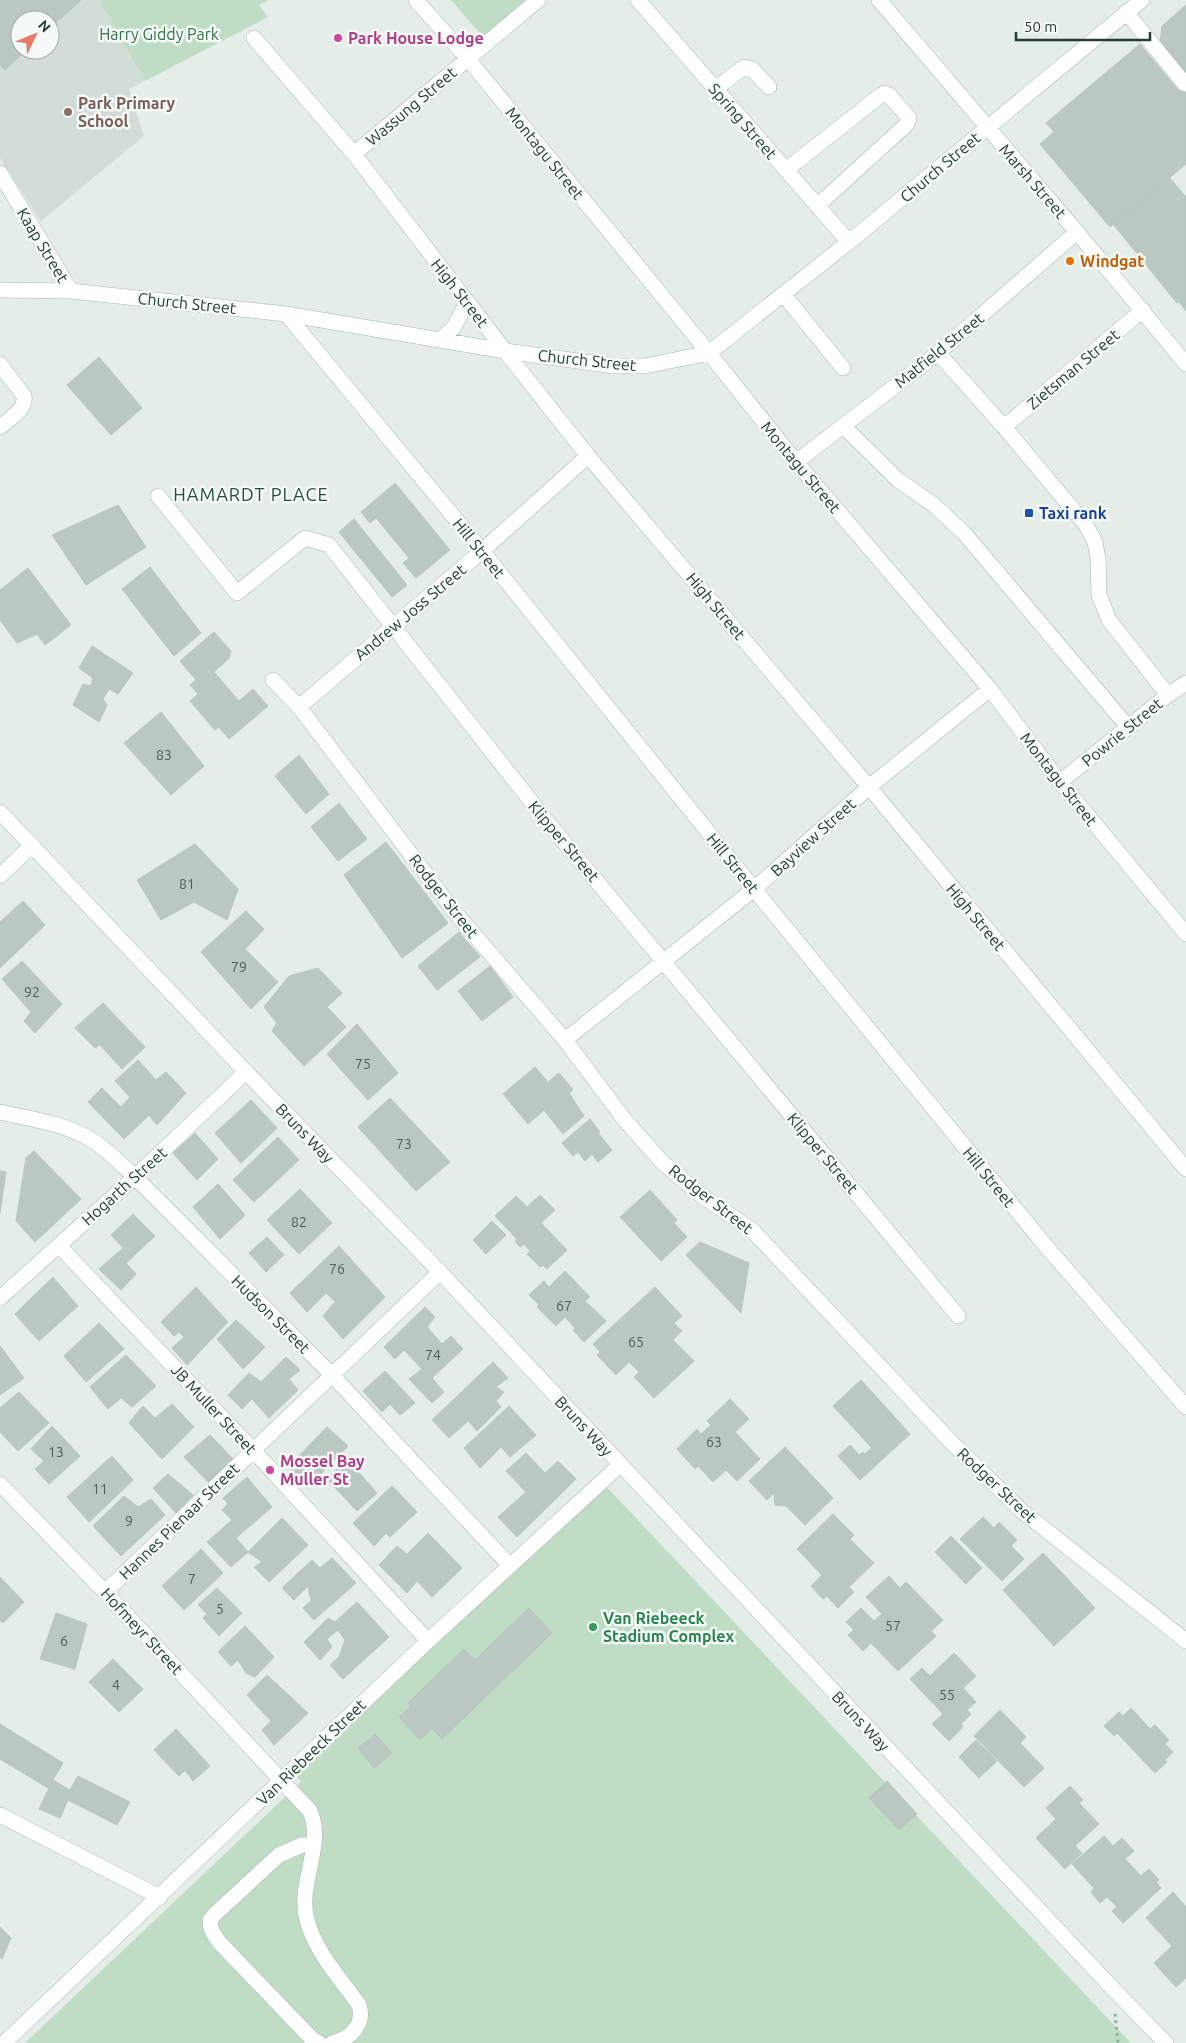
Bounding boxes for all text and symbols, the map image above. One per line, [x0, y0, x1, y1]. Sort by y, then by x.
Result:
north arrow [10, 10, 60, 60]
scale bar [1016, 10, 1150, 42]
text: N [35, 17, 54, 35]
text: 50 m [1024, 18, 1057, 35]
park label: Harry Giddy Park [99, 25, 219, 43]
place label: Park House Lodge [348, 29, 484, 47]
marker: Park House Lodge [332, 32, 344, 44]
street label: Wassung Street [362, 63, 460, 149]
street label: Spring Street [705, 79, 781, 163]
place label: Park Primary School [78, 94, 176, 130]
street label: Montagu Street [502, 103, 588, 203]
marker: Park Primary School [62, 106, 74, 118]
street label: Church Street [896, 128, 984, 206]
street label: Marsh Street [996, 140, 1071, 222]
street label: Kaap Street [14, 204, 73, 286]
place label: Windgat [1080, 252, 1144, 270]
street label: High Street [428, 255, 493, 331]
marker: Windgat [1064, 255, 1076, 267]
street label: Church Street [137, 289, 238, 317]
street label: Matfield Street [891, 308, 988, 391]
street label: Zietsman Street [1023, 325, 1123, 413]
street label: Church Street [537, 346, 638, 374]
street label: Montagu Street [758, 418, 845, 517]
district label: HAMARDT PLACE [173, 484, 329, 504]
place label: Taxi rank [1039, 504, 1107, 522]
marker: Taxi rank [1023, 507, 1035, 519]
street label: Hill Street [449, 514, 509, 582]
street label: Andrew Joss Street [351, 560, 470, 664]
street label: High Street [683, 569, 750, 644]
street label: Powrie Street [1078, 694, 1166, 770]
street label: Montagu Street [1017, 729, 1101, 830]
house number: 83 [156, 747, 172, 763]
street label: Bayview Street [767, 794, 860, 880]
street label: Klipper Street [525, 797, 603, 886]
street label: Hill Street [703, 829, 763, 897]
street label: Rodger Street [406, 851, 483, 942]
house number: 81 [179, 876, 195, 892]
street label: High Street [943, 880, 1010, 955]
house number: 79 [231, 959, 247, 975]
house number: 92 [24, 984, 40, 1000]
house number: 75 [355, 1056, 371, 1072]
street label: Bruns Way [272, 1100, 338, 1167]
street label: Klipper Street [784, 1109, 862, 1198]
house number: 73 [396, 1136, 412, 1152]
street label: Hogarth Street [78, 1143, 171, 1229]
street label: Hill Street [959, 1143, 1019, 1211]
street label: Rodger Street [666, 1161, 757, 1238]
house number: 82 [291, 1214, 307, 1230]
house number: 76 [329, 1261, 345, 1277]
street label: Hudson Street [228, 1271, 314, 1357]
house number: 67 [556, 1298, 572, 1314]
house number: 65 [628, 1334, 644, 1350]
house number: 74 [425, 1347, 441, 1363]
street label: JB Muller Street [168, 1360, 261, 1458]
street label: Bruns Way [552, 1392, 617, 1460]
house number: 63 [706, 1434, 722, 1450]
house number: 13 [48, 1444, 64, 1460]
street label: Rodger Street [954, 1444, 1041, 1527]
place label: Mossel Bay Muller St [280, 1452, 365, 1488]
street label: Hannes Pienaar Street [115, 1459, 243, 1583]
marker: Mossel Bay Muller St [264, 1464, 276, 1476]
house number: 11 [92, 1481, 108, 1497]
house number: 9 [125, 1513, 133, 1529]
house number: 7 [188, 1571, 196, 1587]
street label: Hofmeyr Street [97, 1584, 187, 1678]
house number: 5 [216, 1601, 224, 1617]
place label: Van Riebeeck Stadium Complex [603, 1609, 735, 1645]
house number: 57 [885, 1618, 901, 1634]
marker: Van Riebeeck Stadium Complex [587, 1621, 599, 1633]
house number: 6 [60, 1633, 68, 1649]
house number: 4 [112, 1677, 120, 1693]
street label: Bruns Way [829, 1687, 894, 1755]
house number: 55 [939, 1687, 955, 1703]
street label: Van Riebeeck Street [253, 1695, 370, 1809]

